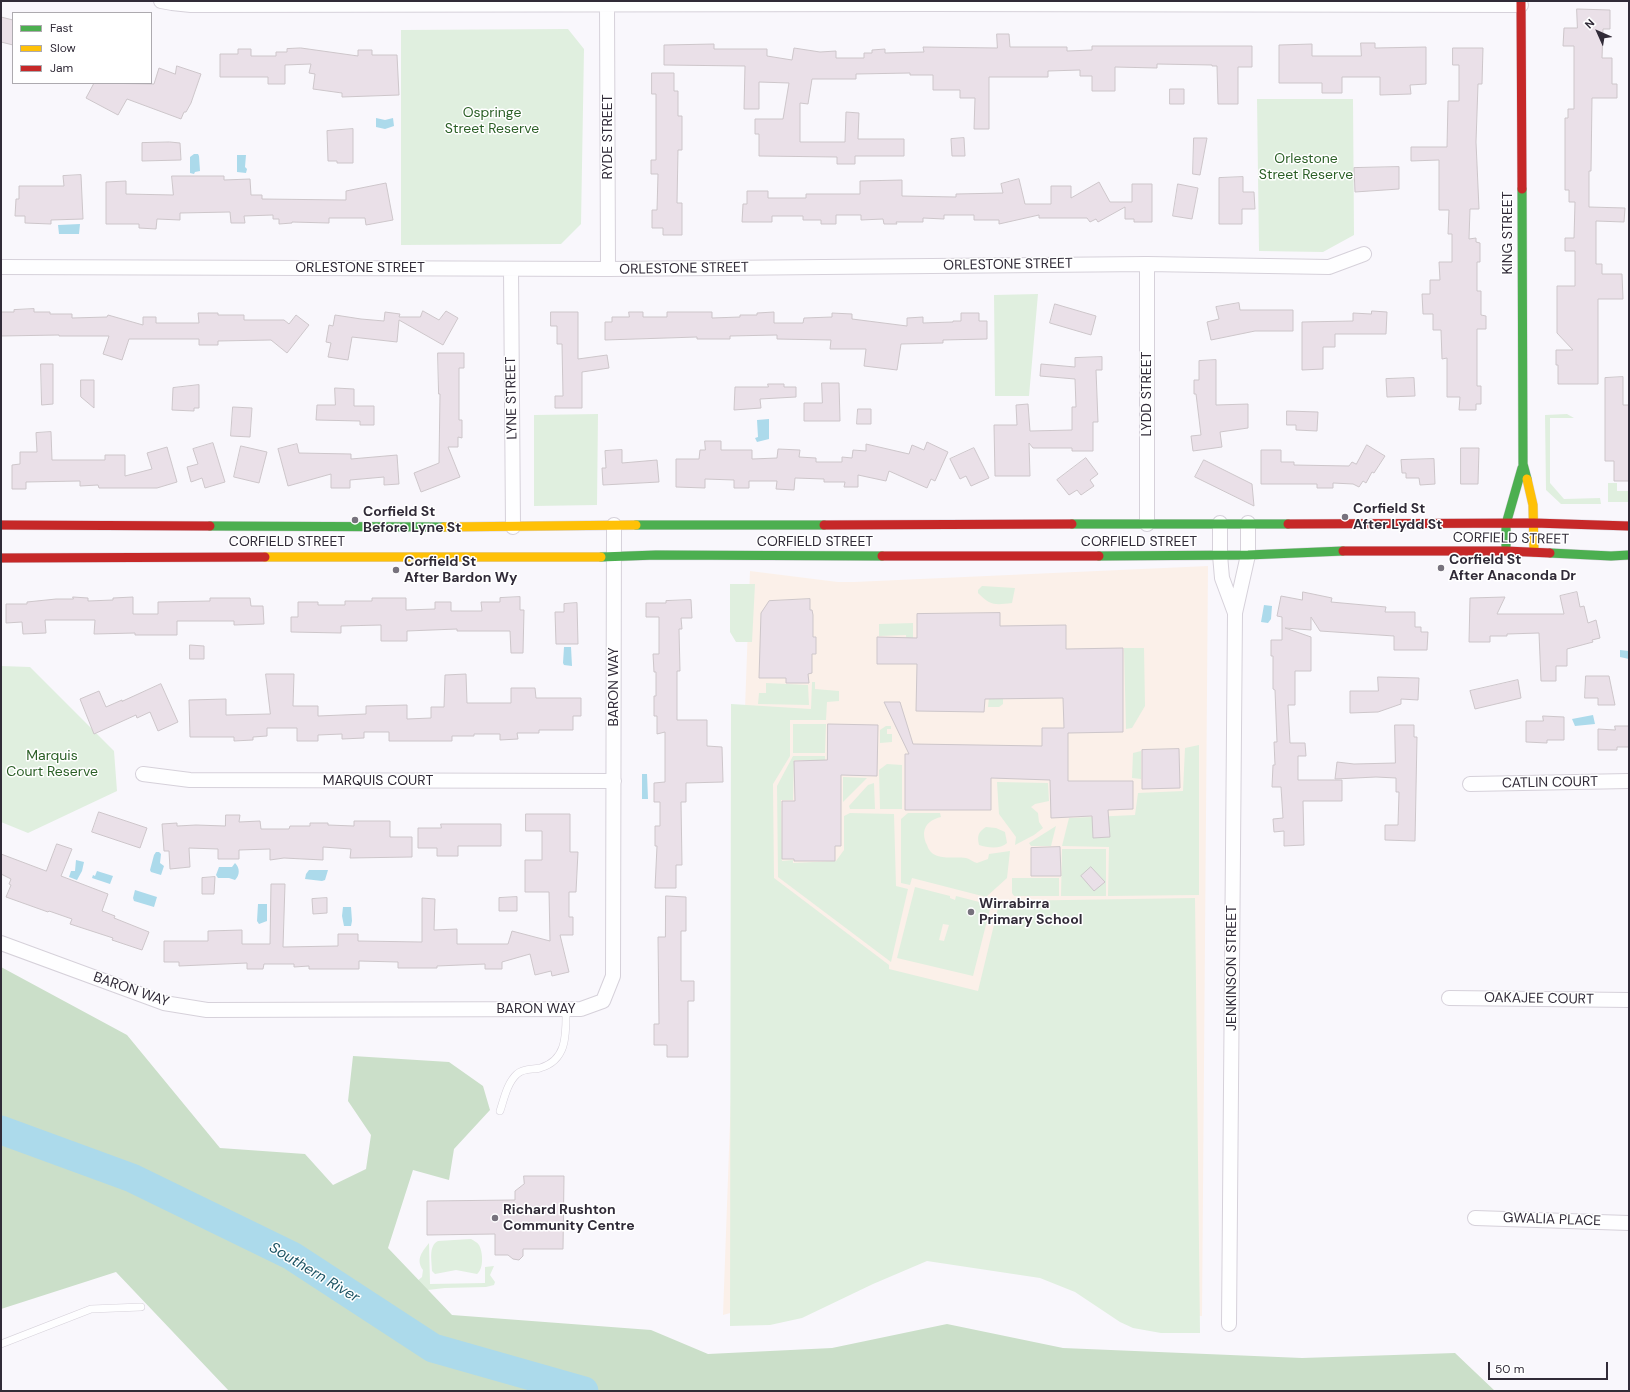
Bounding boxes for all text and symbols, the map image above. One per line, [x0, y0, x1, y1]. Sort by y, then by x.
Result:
legend [12, 12, 152, 84]
north arrow [1578, 12, 1618, 52]
text: N [1582, 16, 1597, 31]
text: Fast [50, 20, 73, 36]
text: Slow [50, 40, 76, 56]
text: Jam [50, 60, 73, 76]
street label: RYDE STREET [600, 94, 616, 180]
park label: Ospringe Street Reserve [445, 105, 539, 138]
park label: Orlestone Street Reserve [1259, 151, 1353, 184]
street label: KING STREET [1500, 191, 1516, 275]
street label: ORLESTONE STREET [943, 255, 1073, 275]
street label: ORLESTONE STREET [619, 259, 749, 279]
street label: ORLESTONE STREET [295, 260, 425, 276]
street label: LYDD STREET [1139, 352, 1155, 436]
street label: LYNE STREET [503, 356, 521, 440]
place label: Corfield St After Lydd St [1353, 501, 1442, 534]
place label: Corfield St Before Lyne St [363, 504, 461, 536]
marker: Corfield St After Lydd St [1340, 512, 1350, 522]
marker: Corfield St Before Lyne St [350, 515, 360, 525]
street label: CORFIELD STREET [1453, 530, 1569, 548]
street label: CORFIELD STREET [229, 534, 345, 550]
street label: CORFIELD STREET [757, 534, 873, 550]
street label: CORFIELD STREET [1081, 534, 1197, 550]
place label: Corfield St After Anaconda Dr [1449, 552, 1576, 584]
place label: Corfield St After Bardon Wy [404, 554, 517, 586]
marker: Corfield St After Anaconda Dr [1436, 563, 1446, 573]
marker: Corfield St After Bardon Wy [391, 565, 401, 575]
street label: BARON WAY [606, 647, 622, 727]
park label: Marquis Court Reserve [6, 748, 98, 780]
street label: MARQUIS COURT [323, 773, 433, 789]
street label: CATLIN COURT [1502, 774, 1598, 792]
place label: Wirrabirra Primary School [979, 896, 1082, 928]
street label: JENKINSON STREET [1224, 905, 1240, 1031]
marker: Wirrabirra Primary School [966, 907, 976, 917]
street label: BARON WAY [91, 969, 171, 1011]
street label: OAKAJEE COURT [1484, 990, 1594, 1008]
street label: BARON WAY [496, 1001, 576, 1017]
place label: Richard Rushton Community Centre [503, 1202, 635, 1234]
street label: GWALIA PLACE [1503, 1210, 1601, 1230]
marker: Richard Rushton Community Centre [490, 1213, 500, 1223]
water label: Southern River [266, 1239, 362, 1307]
scale bar [1490, 1354, 1610, 1380]
text: 50 m [1495, 1361, 1524, 1377]

